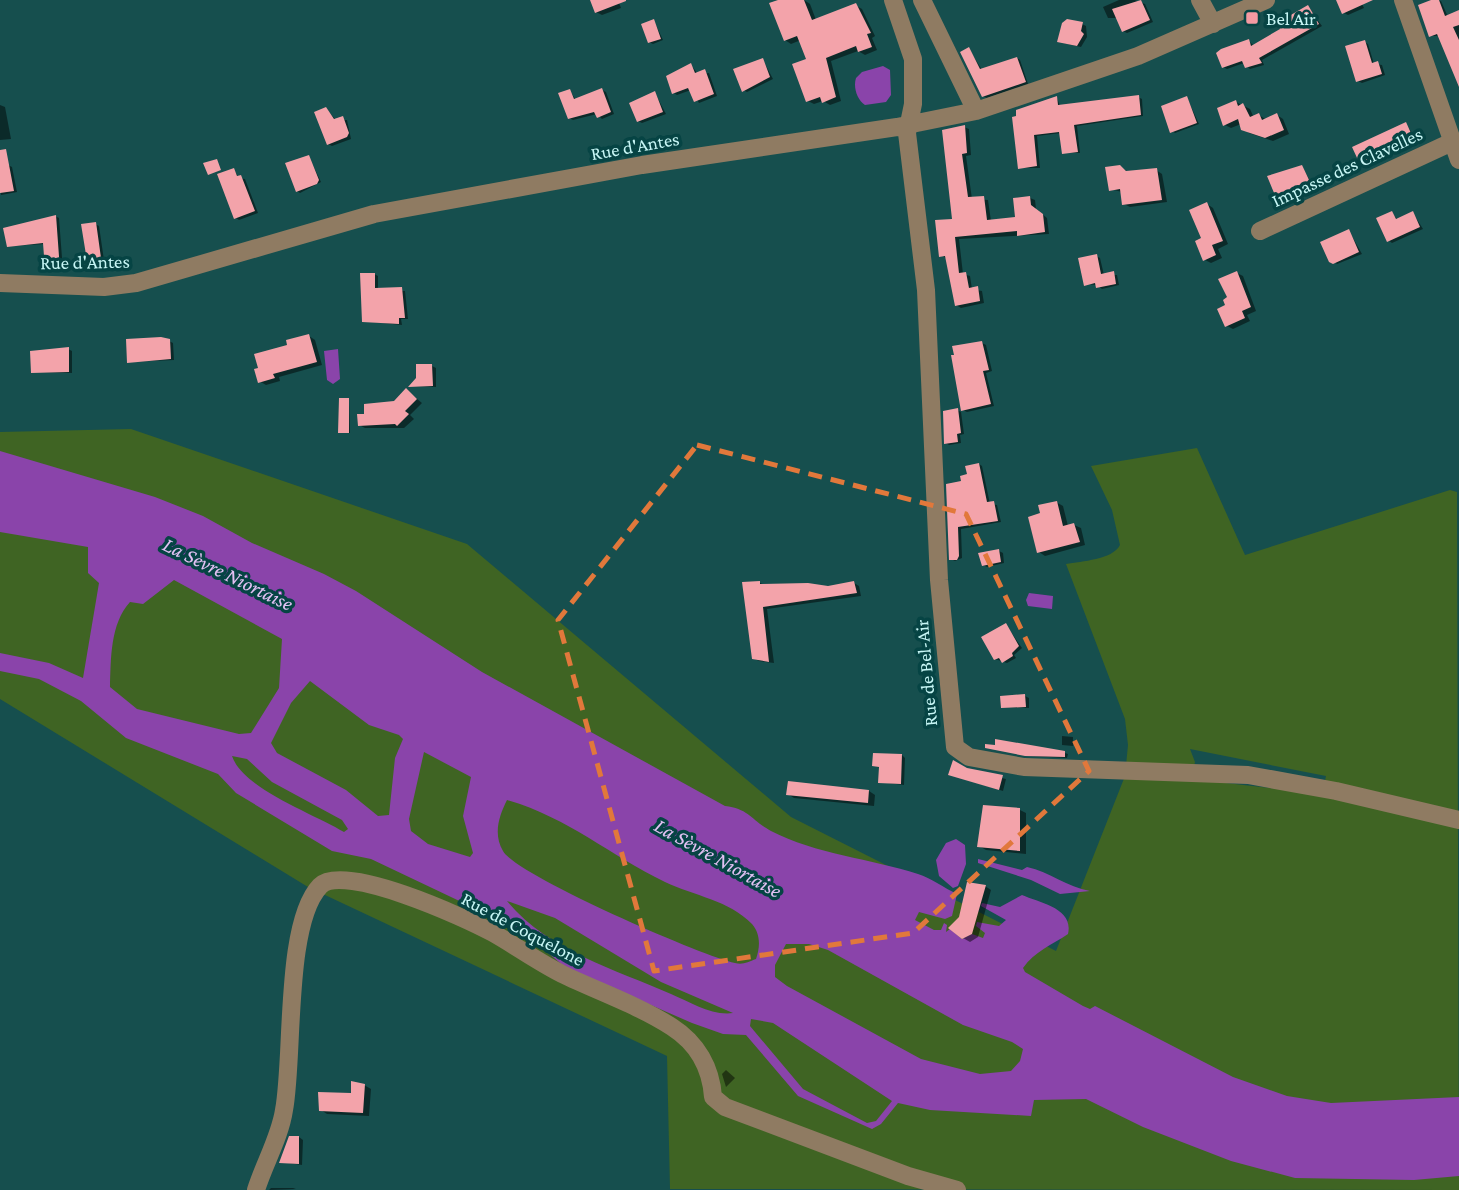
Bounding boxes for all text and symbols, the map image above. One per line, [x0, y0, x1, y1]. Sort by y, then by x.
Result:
place label: Bel Air [1266, 8, 1316, 29]
marker: Bel Air [1244, 10, 1260, 26]
street label: Impasse des Clavelles [1268, 123, 1426, 211]
street label: Rue d'Antes [589, 128, 681, 164]
street label: Rue d'Antes [40, 251, 130, 273]
water label: La Sèvre Niortaise [159, 532, 297, 616]
street label: Rue de Bel-Air [911, 618, 941, 727]
water label: La Sèvre Niortaise [650, 813, 786, 903]
street label: Rue de Coquelone [458, 888, 588, 970]

